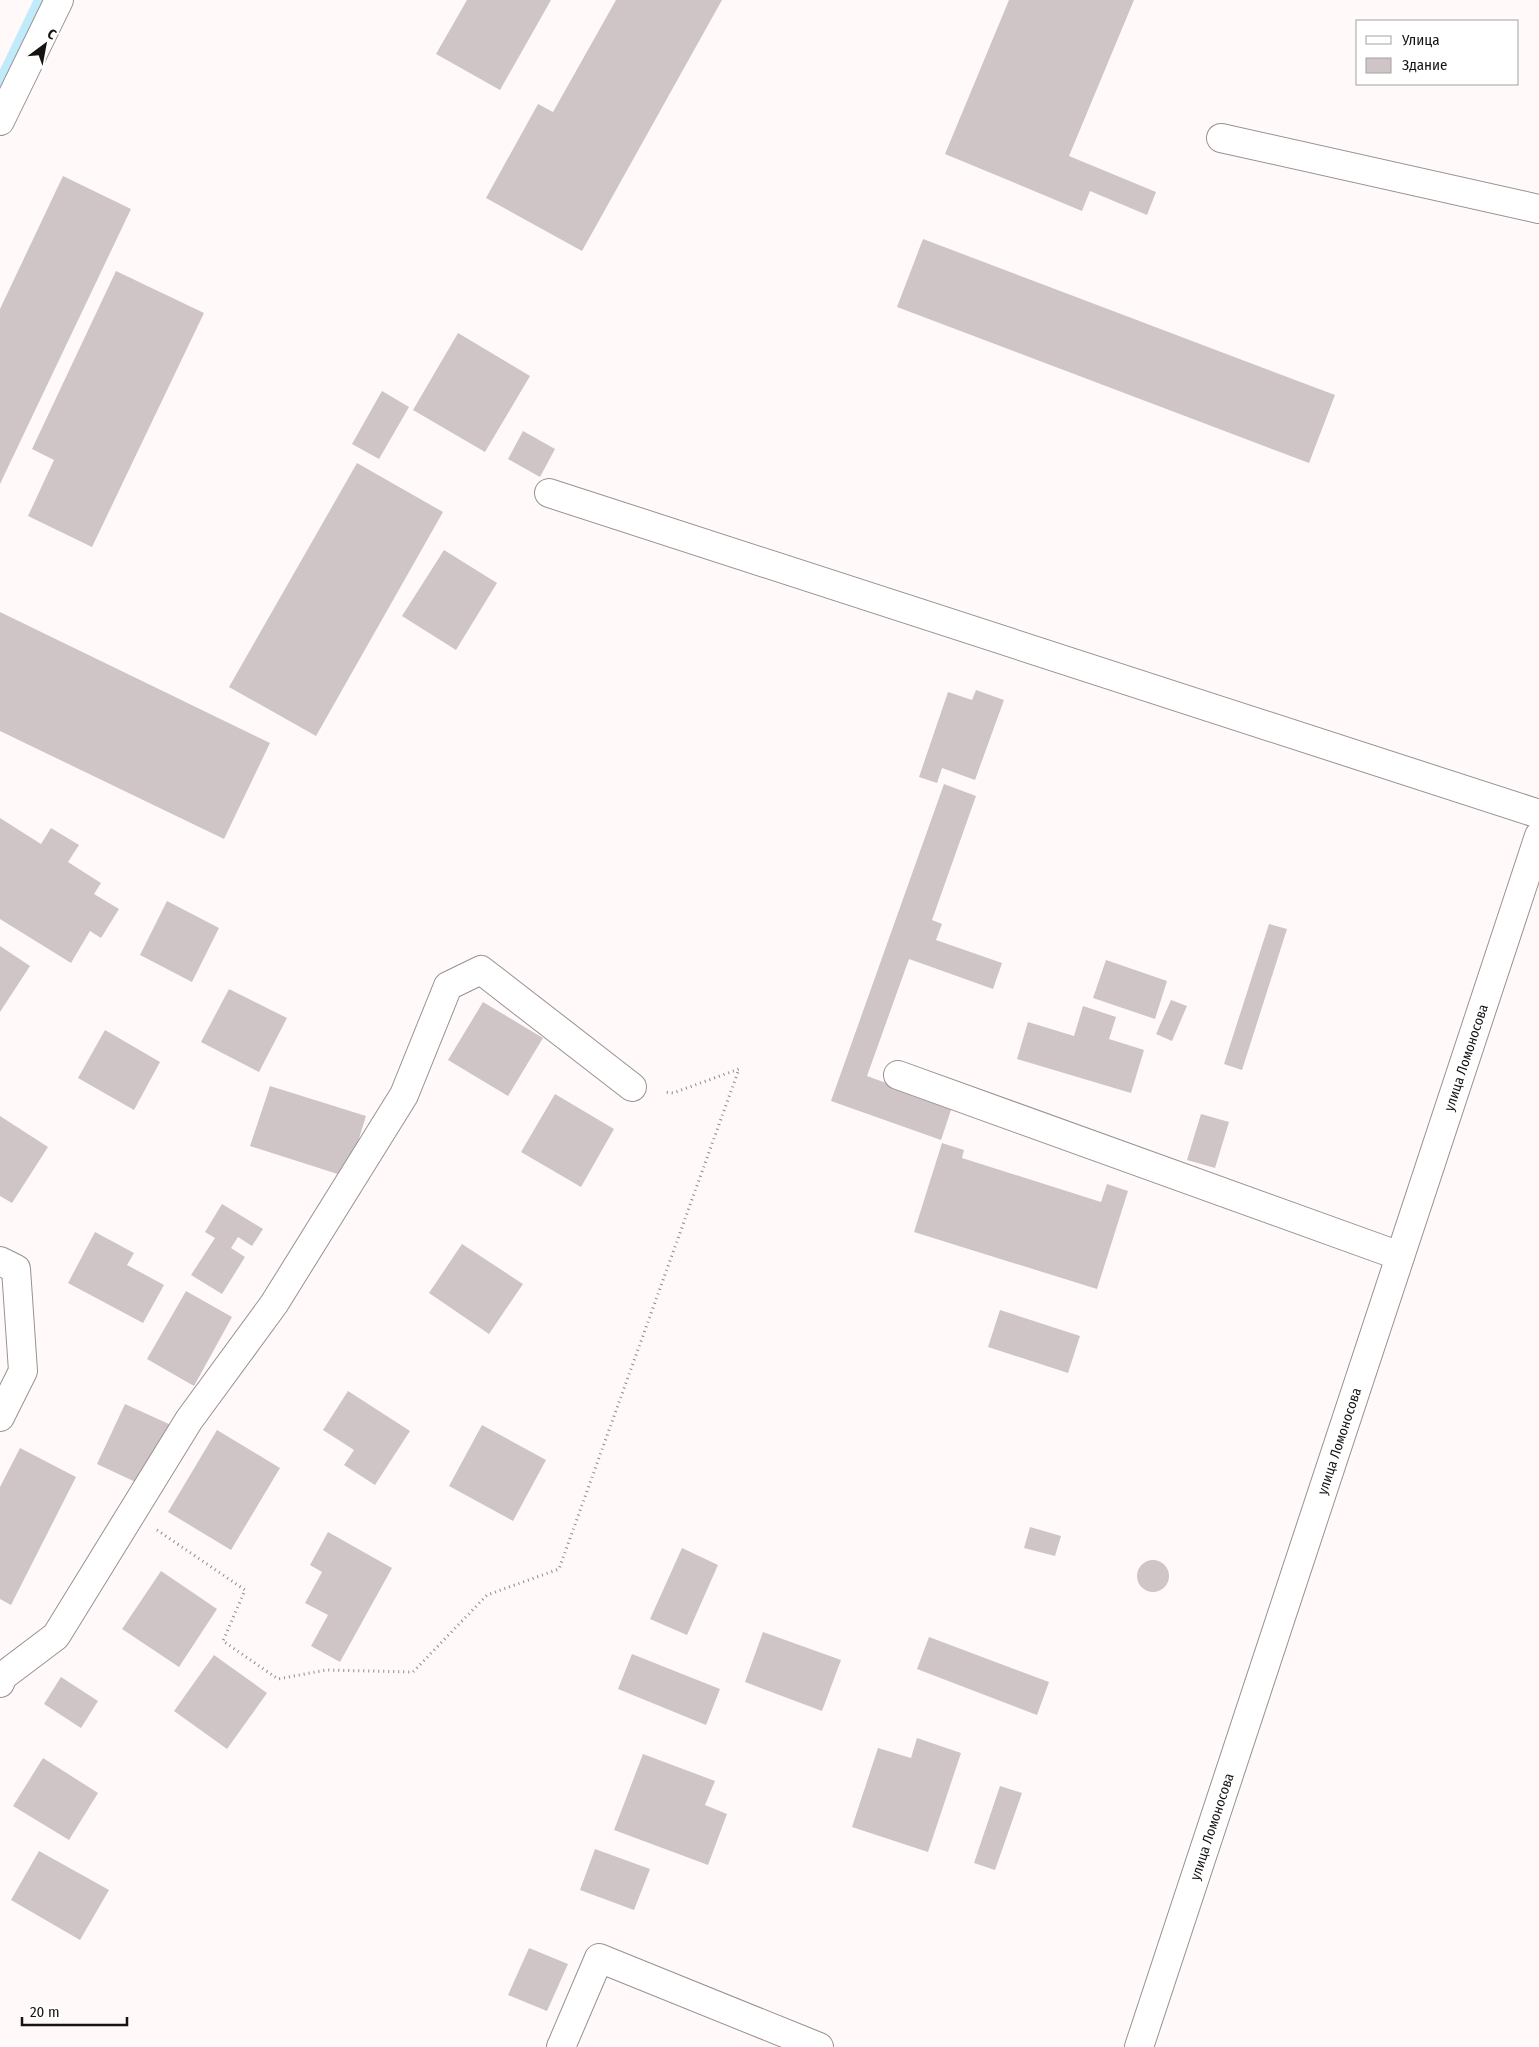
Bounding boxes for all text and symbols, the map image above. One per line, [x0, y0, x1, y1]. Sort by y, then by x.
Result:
north arrow [20, 20, 70, 70]
legend [1356, 20, 1519, 85]
text: С [44, 25, 60, 44]
text: Улица [1401, 31, 1440, 49]
text: Здание [1402, 56, 1448, 74]
street label: улица Ломоносова [1441, 1002, 1492, 1113]
street label: улица Ломоносова [1314, 1386, 1365, 1497]
street label: улица Ломоносова [1187, 1771, 1238, 1883]
scale bar [22, 1994, 128, 2026]
text: 20 m [30, 2003, 60, 2021]

